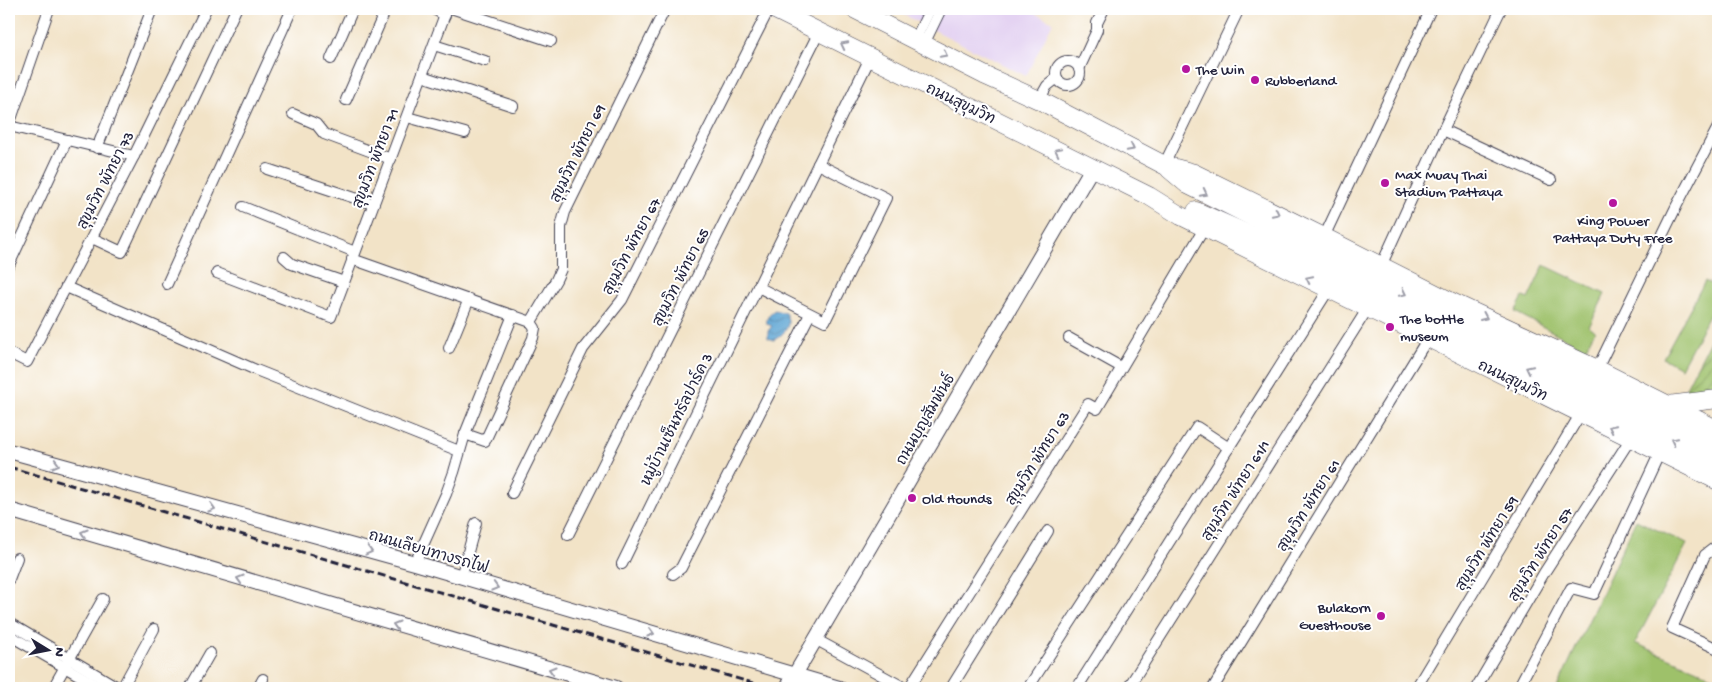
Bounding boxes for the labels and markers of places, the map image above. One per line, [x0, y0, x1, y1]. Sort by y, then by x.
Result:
place label: The Win [1195, 62, 1244, 80]
marker: The Win [1180, 63, 1192, 75]
place label: Rubberland [1265, 73, 1338, 91]
marker: Rubberland [1249, 74, 1261, 86]
place label: Max Muay Thai Stadium Pattaya [1395, 167, 1503, 202]
marker: Max Muay Thai Stadium Pattaya [1379, 177, 1391, 189]
marker: King Power Pattaya Duty Free [1607, 197, 1619, 209]
place label: King Power Pattaya Duty Free [1553, 213, 1673, 248]
place label: The bottle museum [1399, 311, 1464, 346]
marker: The bottle museum [1384, 321, 1396, 333]
place label: Old Hounds [922, 491, 992, 509]
marker: Old Hounds [906, 492, 918, 504]
place label: Bulakorn Guesthouse [1299, 600, 1371, 635]
marker: Bulakorn Guesthouse [1375, 610, 1387, 622]

